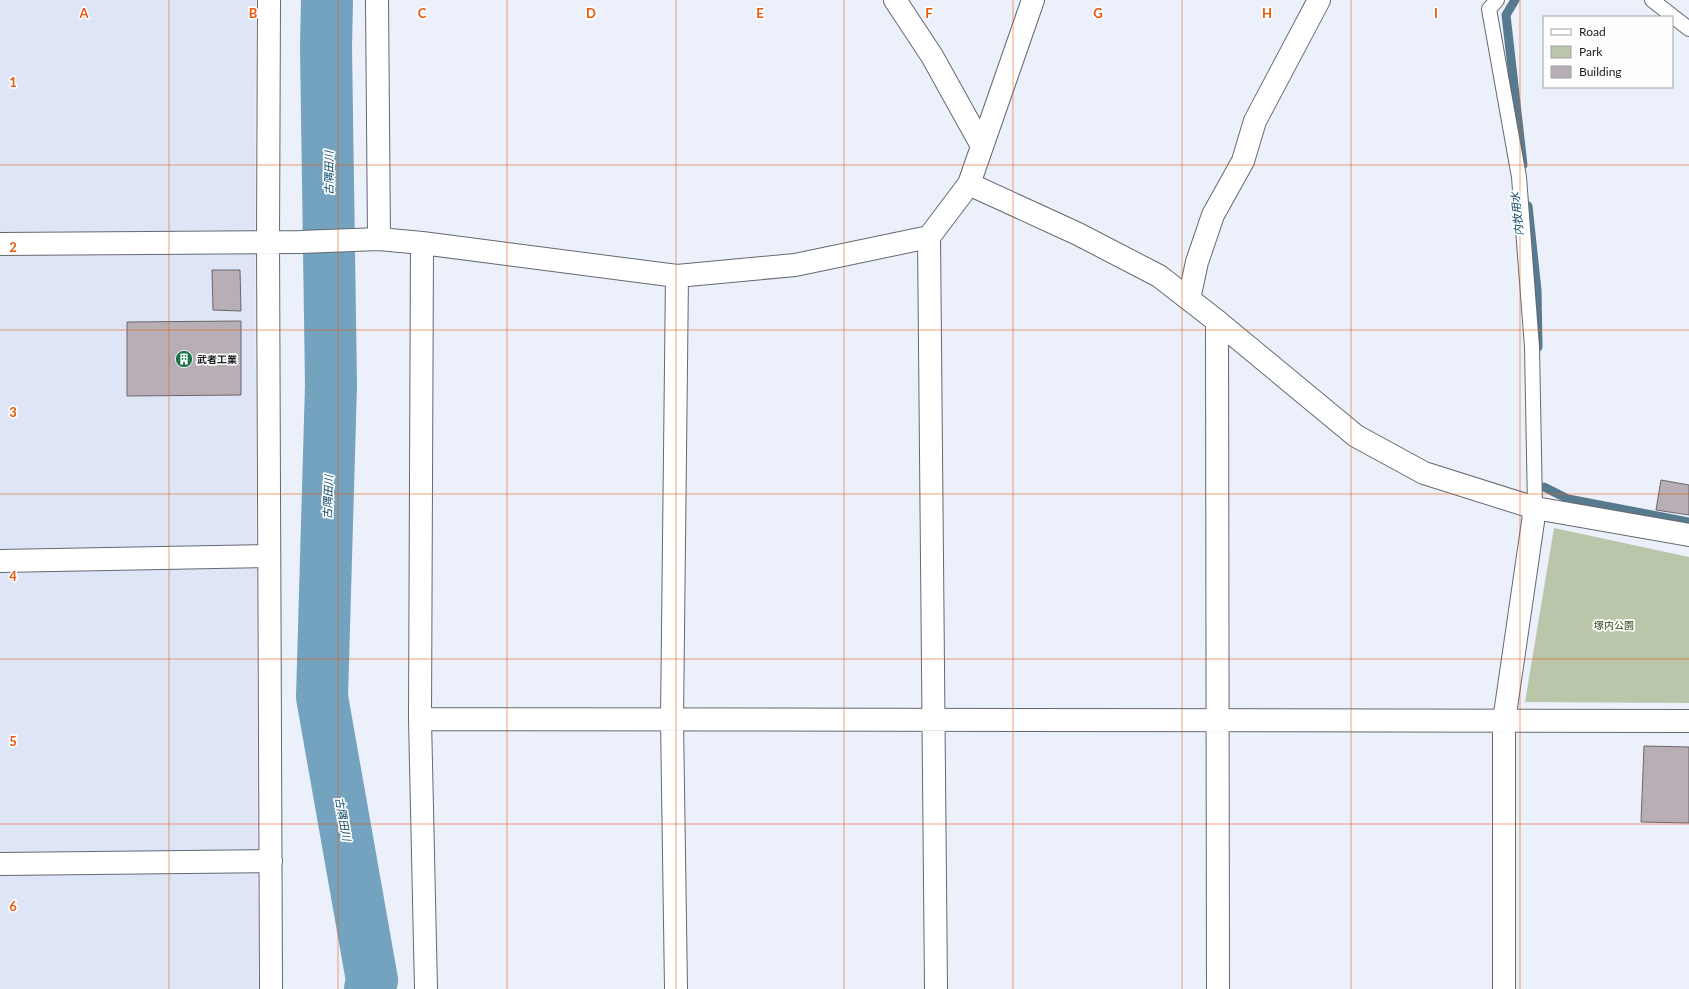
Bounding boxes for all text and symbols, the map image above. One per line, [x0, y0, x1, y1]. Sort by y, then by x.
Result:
text: A [78, 5, 89, 21]
text: B [249, 5, 258, 21]
text: C [418, 5, 427, 21]
text: D [586, 5, 596, 21]
text: E [756, 5, 764, 21]
text: F [925, 5, 933, 21]
text: G [1093, 5, 1103, 21]
text: H [1262, 5, 1272, 21]
text: I [1434, 5, 1438, 21]
legend [1543, 16, 1673, 88]
text: Road [1579, 24, 1606, 39]
text: Park [1579, 44, 1603, 59]
text: Building [1579, 64, 1622, 79]
text: 1 [9, 74, 17, 90]
water label: 古隅田川 [322, 150, 335, 195]
water label: 内牧用水 [1508, 190, 1525, 237]
text: 2 [9, 239, 17, 255]
building icon: 武者工業 [174, 349, 194, 369]
place label: 武者工業 [197, 353, 237, 365]
text: 3 [9, 404, 17, 420]
water label: 古隅田川 [320, 474, 335, 519]
text: 4 [9, 568, 17, 584]
park label: 塚内公園 [1594, 619, 1634, 631]
text: 5 [9, 733, 17, 749]
water label: 古隅田川 [333, 796, 354, 843]
text: 6 [9, 898, 17, 914]

